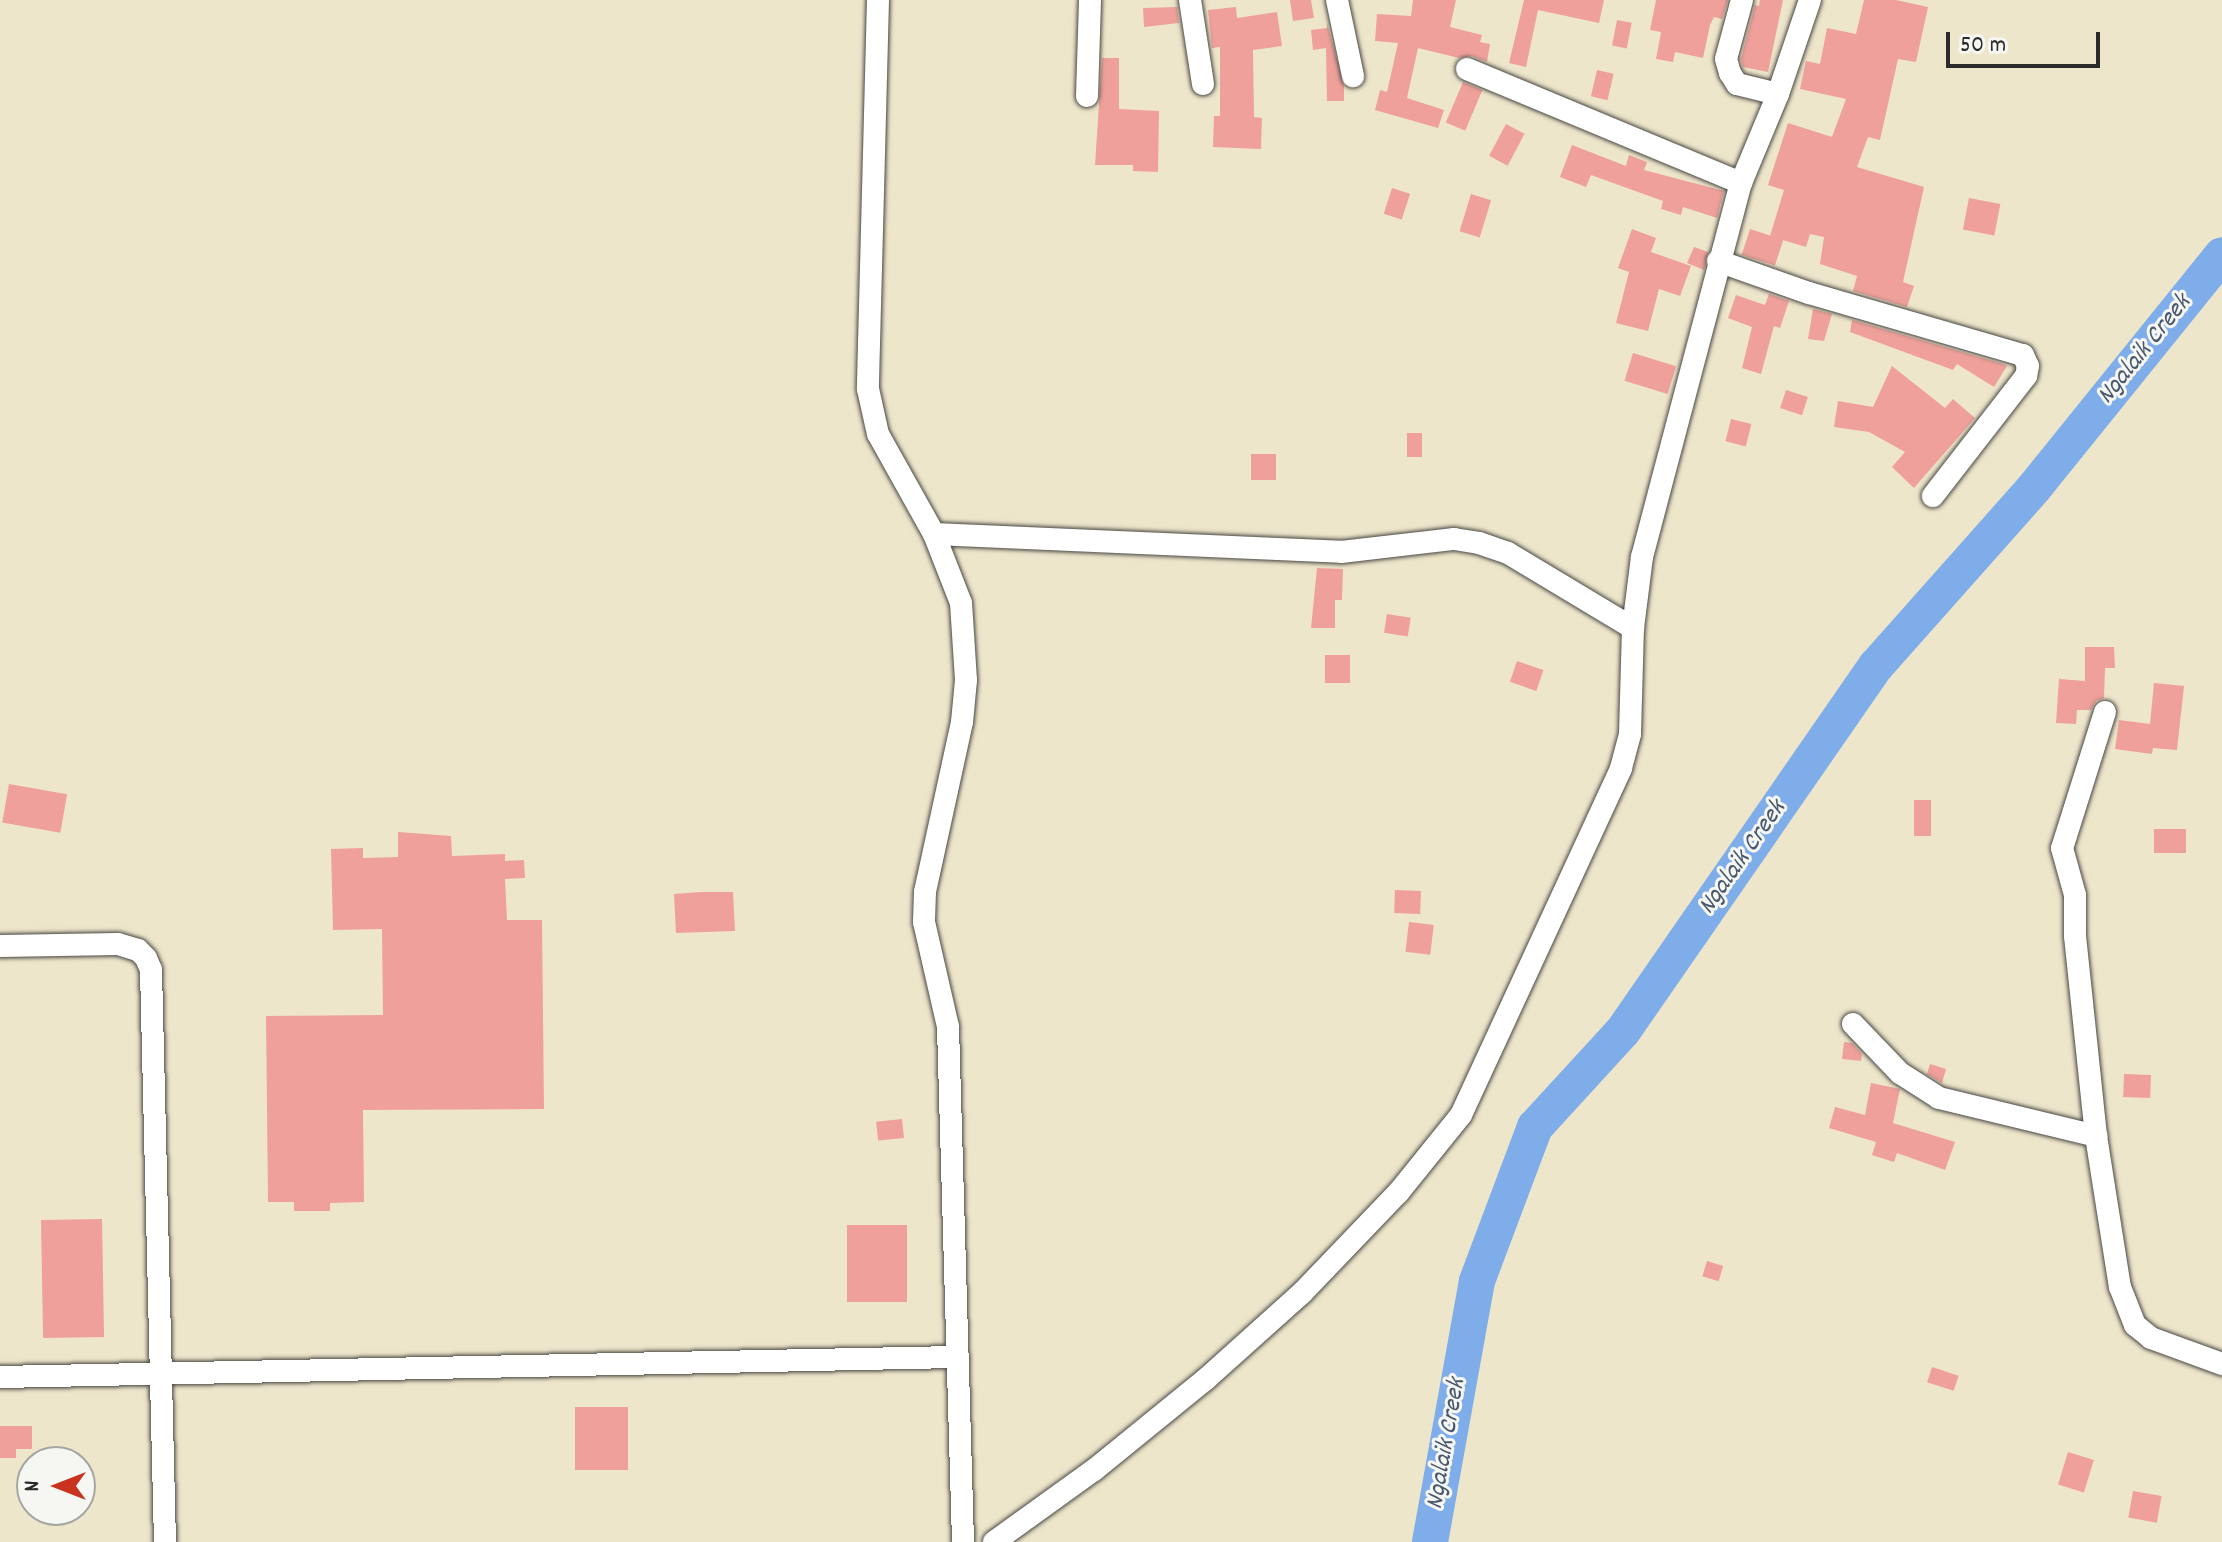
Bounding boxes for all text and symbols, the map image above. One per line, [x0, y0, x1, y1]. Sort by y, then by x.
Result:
scale bar [1950, 16, 2104, 66]
text: 50 m [1960, 29, 2006, 63]
water label: Ngalaik Creek [2091, 289, 2199, 411]
water label: Ngalaik Creek [1692, 795, 1794, 921]
water label: Ngalaik Creek [1420, 1376, 1474, 1512]
north arrow [16, 1446, 96, 1526]
text: N [18, 1481, 49, 1491]

